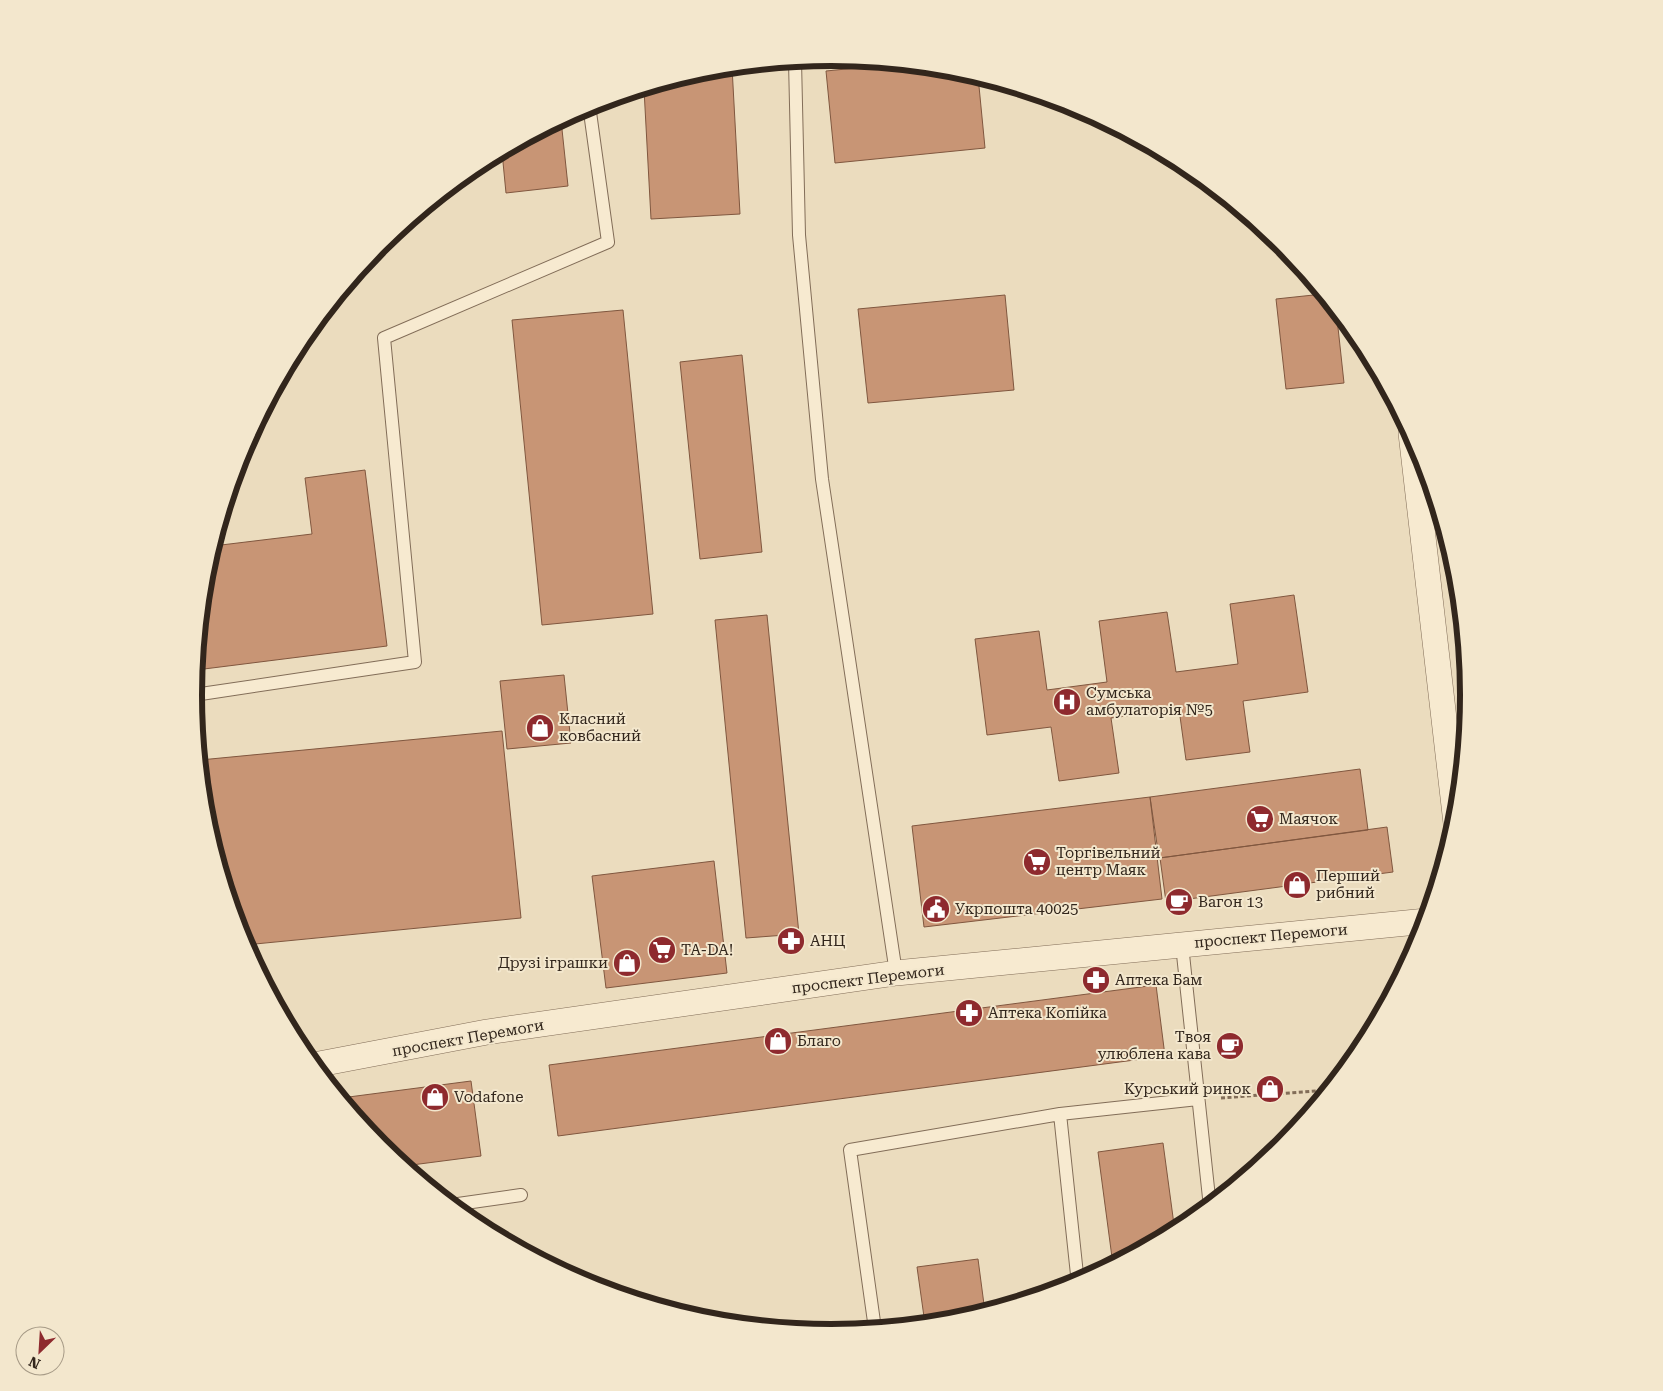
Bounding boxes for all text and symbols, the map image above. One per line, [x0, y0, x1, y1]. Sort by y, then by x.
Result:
place label: Сумська амбулаторія №5 [1086, 684, 1213, 719]
hospital icon: Сумська амбулаторія №5 [1052, 687, 1082, 717]
place label: Класний ковбасний [559, 710, 641, 745]
shop icon: Класний ковбасний [525, 713, 555, 743]
supermarket icon: Маячок [1245, 804, 1275, 834]
place label: Маячок [1279, 810, 1338, 828]
place label: Торгівельний центр Маяк [1056, 844, 1161, 879]
supermarket icon: Торгівельний центр Маяк [1022, 847, 1052, 877]
place label: Перший рибний [1316, 867, 1380, 902]
shop icon: Перший рибний [1282, 870, 1312, 900]
cafe icon: Вагон 13 [1164, 887, 1194, 917]
place label: Вагон 13 [1198, 893, 1263, 911]
public building icon: Укрпошта 40025 [921, 894, 951, 924]
place label: Укрпошта 40025 [955, 900, 1078, 918]
street label: проспект Перемоги [1194, 920, 1348, 952]
pharmacy icon: АНЦ [776, 926, 806, 956]
place label: АНЦ [810, 932, 845, 950]
supermarket icon: TA-DA! [647, 935, 677, 965]
place label: TA-DA! [681, 941, 733, 959]
shop icon: Друзі іграшки [612, 948, 642, 978]
place label: Друзі іграшки [498, 954, 608, 972]
street label: проспект Перемоги [791, 961, 945, 997]
pharmacy icon: Аптека Бам [1081, 965, 1111, 995]
place label: Аптека Бам [1115, 971, 1203, 989]
pharmacy icon: Аптека Копійка [954, 998, 984, 1028]
place label: Аптека Копійка [988, 1004, 1107, 1022]
street label: проспект Перемоги [391, 1016, 545, 1060]
shop icon: Благо [763, 1026, 793, 1056]
place label: Твоя улюблена кава [1098, 1028, 1211, 1063]
cafe icon: Твоя улюблена кава [1215, 1031, 1245, 1061]
place label: Благо [797, 1032, 841, 1050]
shop icon: Курський ринок [1255, 1074, 1285, 1104]
place label: Курський ринок [1124, 1080, 1251, 1098]
shop icon: Vodafone [420, 1082, 450, 1112]
place label: Vodafone [454, 1088, 524, 1106]
north arrow [15, 1326, 65, 1376]
text: N [26, 1353, 43, 1372]

